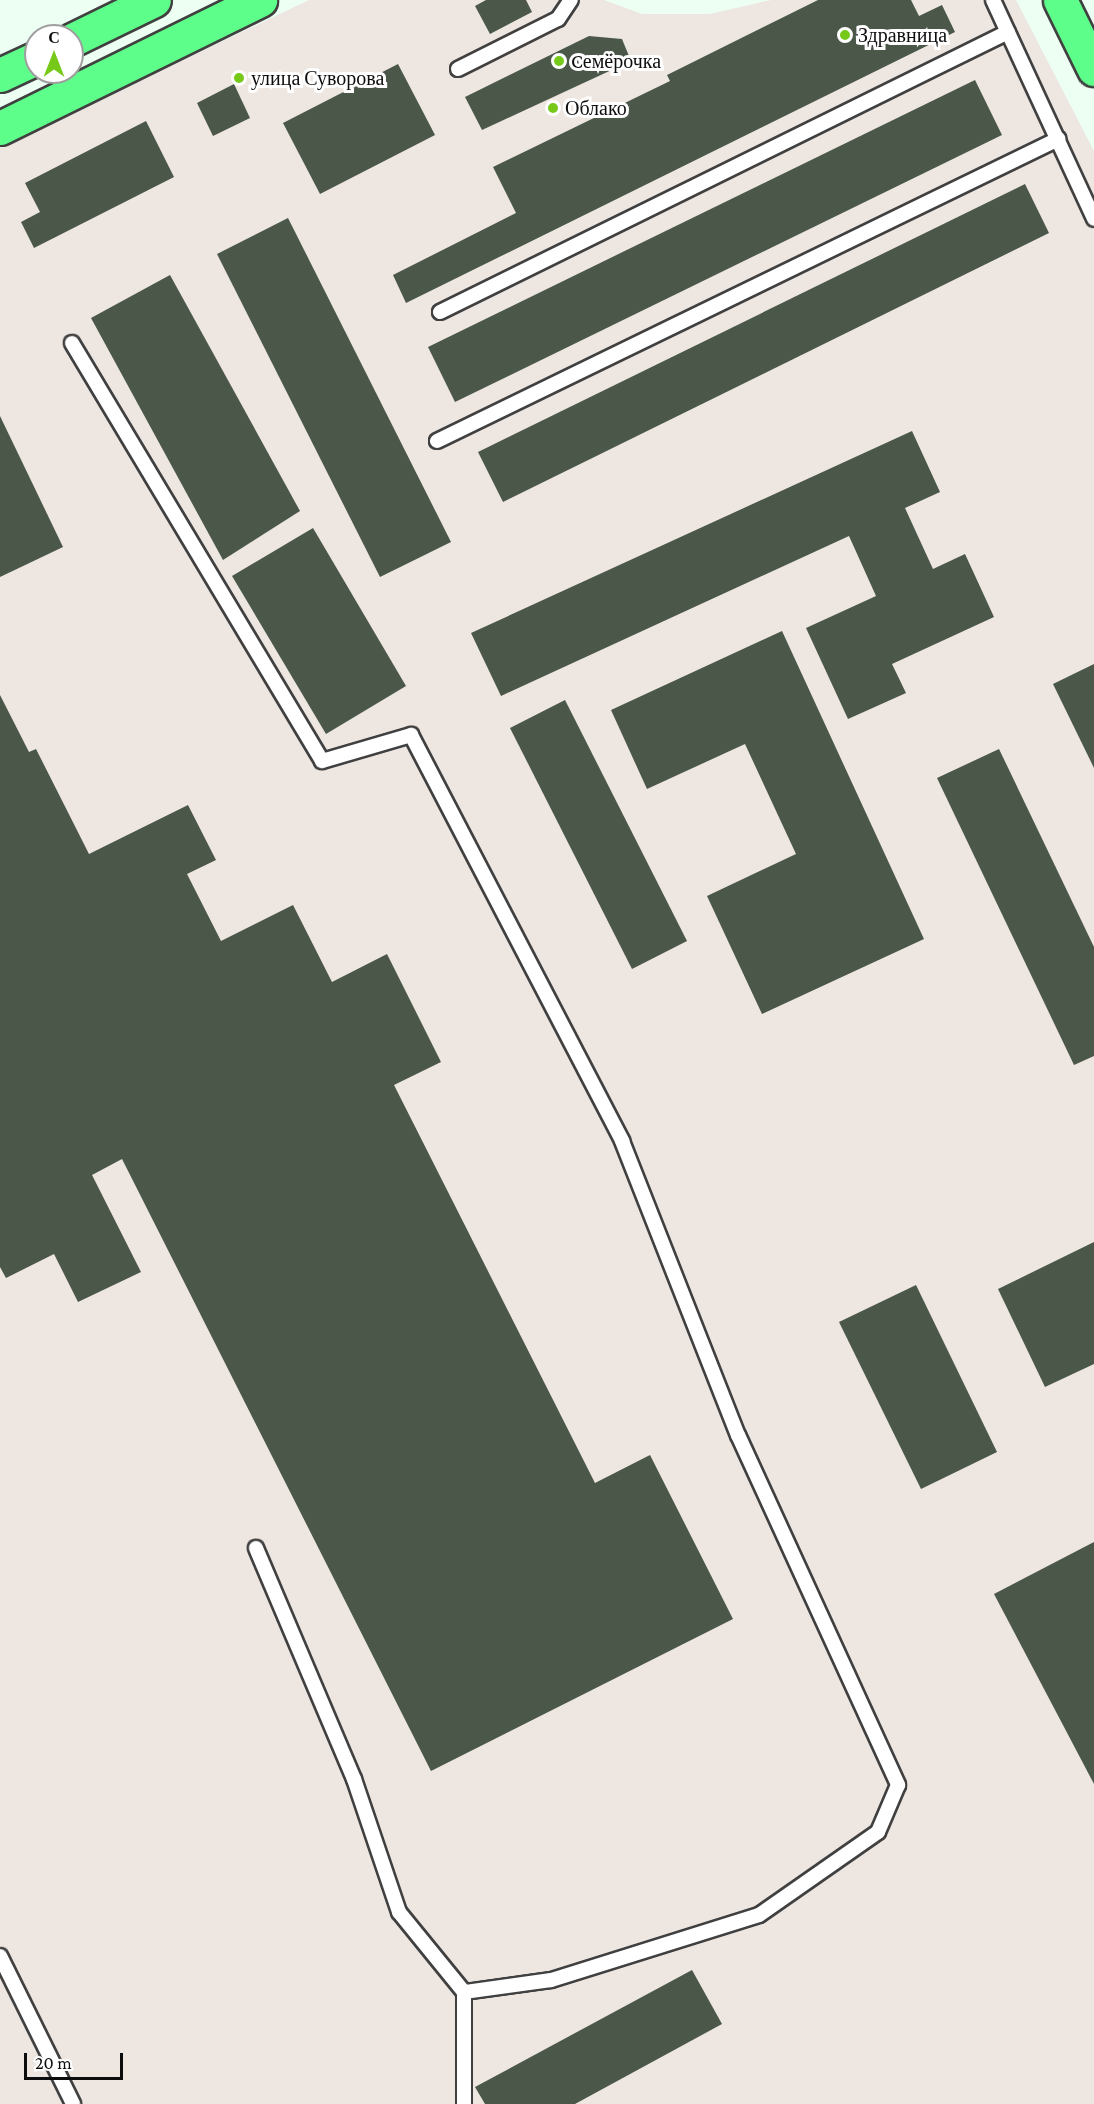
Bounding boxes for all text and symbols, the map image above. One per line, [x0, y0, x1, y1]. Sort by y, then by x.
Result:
place label: Здравница [858, 23, 947, 47]
north arrow [24, 24, 84, 84]
marker: Здравница [836, 26, 854, 44]
text: С [48, 29, 60, 46]
place label: Cемёрочка [571, 49, 661, 73]
marker: Cемёрочка [552, 54, 566, 68]
place label: улица Суворова [251, 66, 384, 90]
marker: улица Суворова [232, 71, 246, 85]
place label: Облако [565, 96, 627, 120]
marker: Облако [546, 101, 560, 115]
scale bar [27, 2041, 126, 2079]
text: 20 m [35, 2053, 72, 2073]

